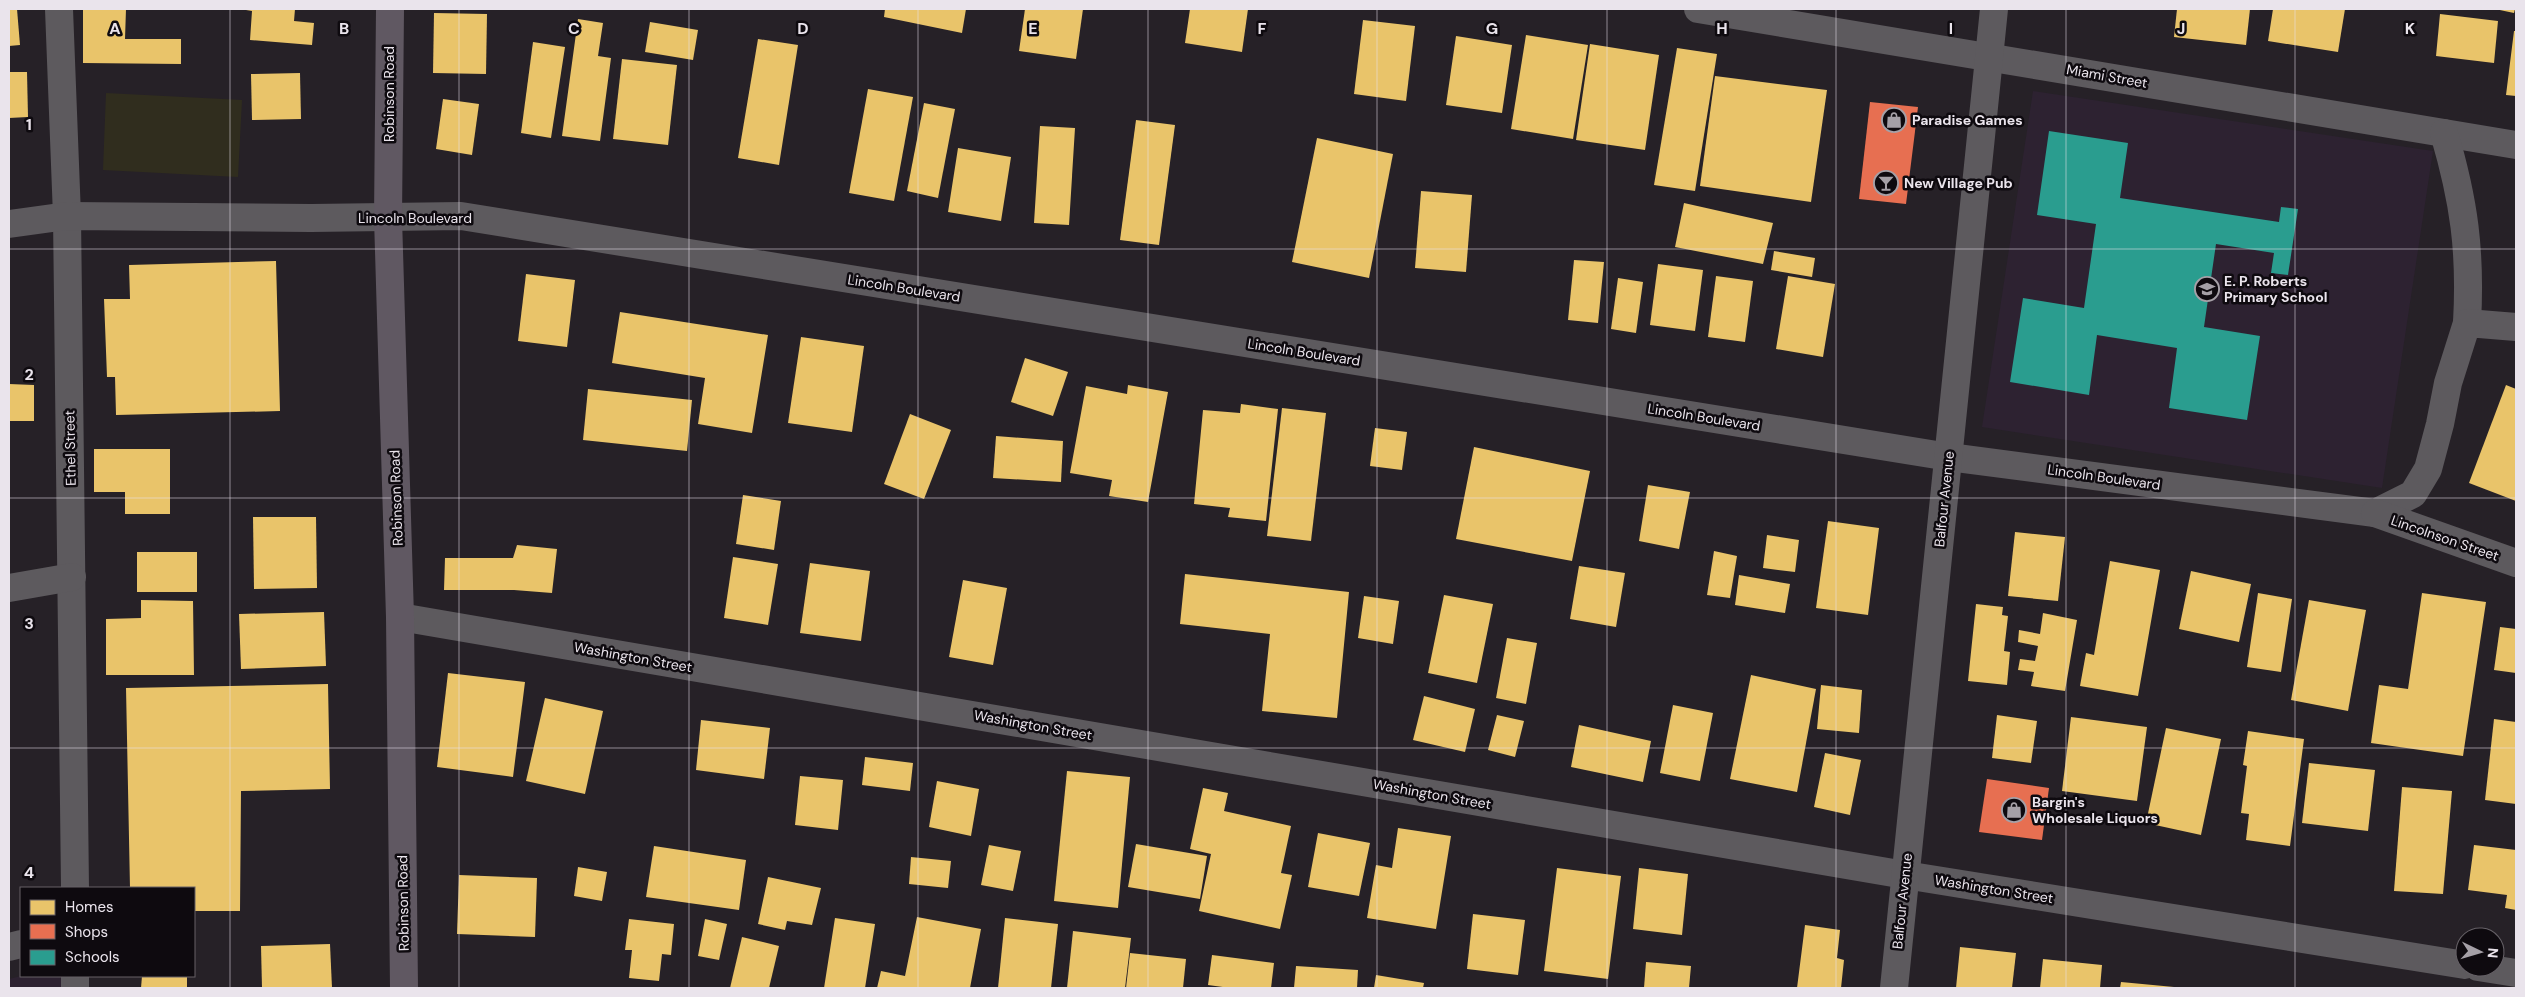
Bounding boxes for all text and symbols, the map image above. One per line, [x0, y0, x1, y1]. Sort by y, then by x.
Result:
text: A [109, 18, 121, 39]
text: B [339, 18, 349, 39]
text: C [568, 18, 580, 39]
text: D [797, 18, 809, 39]
text: E [1028, 18, 1038, 39]
text: F [1258, 18, 1267, 39]
text: G [1486, 18, 1498, 39]
text: H [1716, 18, 1728, 39]
text: I [1949, 18, 1953, 39]
text: J [2177, 18, 2185, 39]
text: K [2405, 18, 2416, 39]
street label: Robinson Road [380, 46, 398, 142]
street label: Miami Street [2065, 60, 2149, 92]
shop icon: Paradise Games [1881, 107, 1907, 133]
place label: Paradise Games [1912, 111, 2023, 129]
text: 1 [26, 114, 32, 135]
bar icon: New Village Pub [1873, 170, 1899, 196]
place label: New Village Pub [1904, 174, 2013, 192]
street label: Lincoln Boulevard [358, 209, 472, 227]
street label: Lincoln Boulevard [846, 270, 962, 306]
place label: E. P. Roberts Primary School [2224, 272, 2327, 306]
school or university icon: E. P. Roberts Primary School [2194, 276, 2220, 302]
street label: Lincoln Boulevard [1246, 334, 1362, 370]
text: 2 [24, 364, 34, 385]
street label: Lincoln Boulevard [1646, 399, 1762, 435]
street label: Ethel Street [60, 410, 80, 486]
street label: Robinson Road [385, 450, 407, 546]
street label: Balfour Avenue [1930, 450, 1958, 548]
street label: Lincoln Boulevard [2046, 460, 2162, 494]
street label: Lincolnson Street [2389, 511, 2501, 565]
text: 3 [24, 613, 34, 634]
street label: Washington Street [572, 638, 694, 676]
street label: Washington Street [972, 706, 1094, 744]
street label: Washington Street [1371, 775, 1493, 813]
place label: Bargin's Wholesale Liquors [2032, 793, 2158, 827]
shop icon: Bargin's Wholesale Liquors [2001, 797, 2027, 823]
street label: Balfour Avenue [1888, 852, 1916, 950]
street label: Robinson Road [393, 855, 413, 951]
text: 4 [24, 862, 34, 883]
street label: Washington Street [1933, 871, 2055, 907]
legend [20, 887, 195, 977]
text: Homes [65, 897, 114, 917]
text: Shops [65, 922, 108, 942]
north arrow [2455, 927, 2505, 977]
text: Schools [65, 947, 120, 967]
text: N [2484, 947, 2502, 959]

